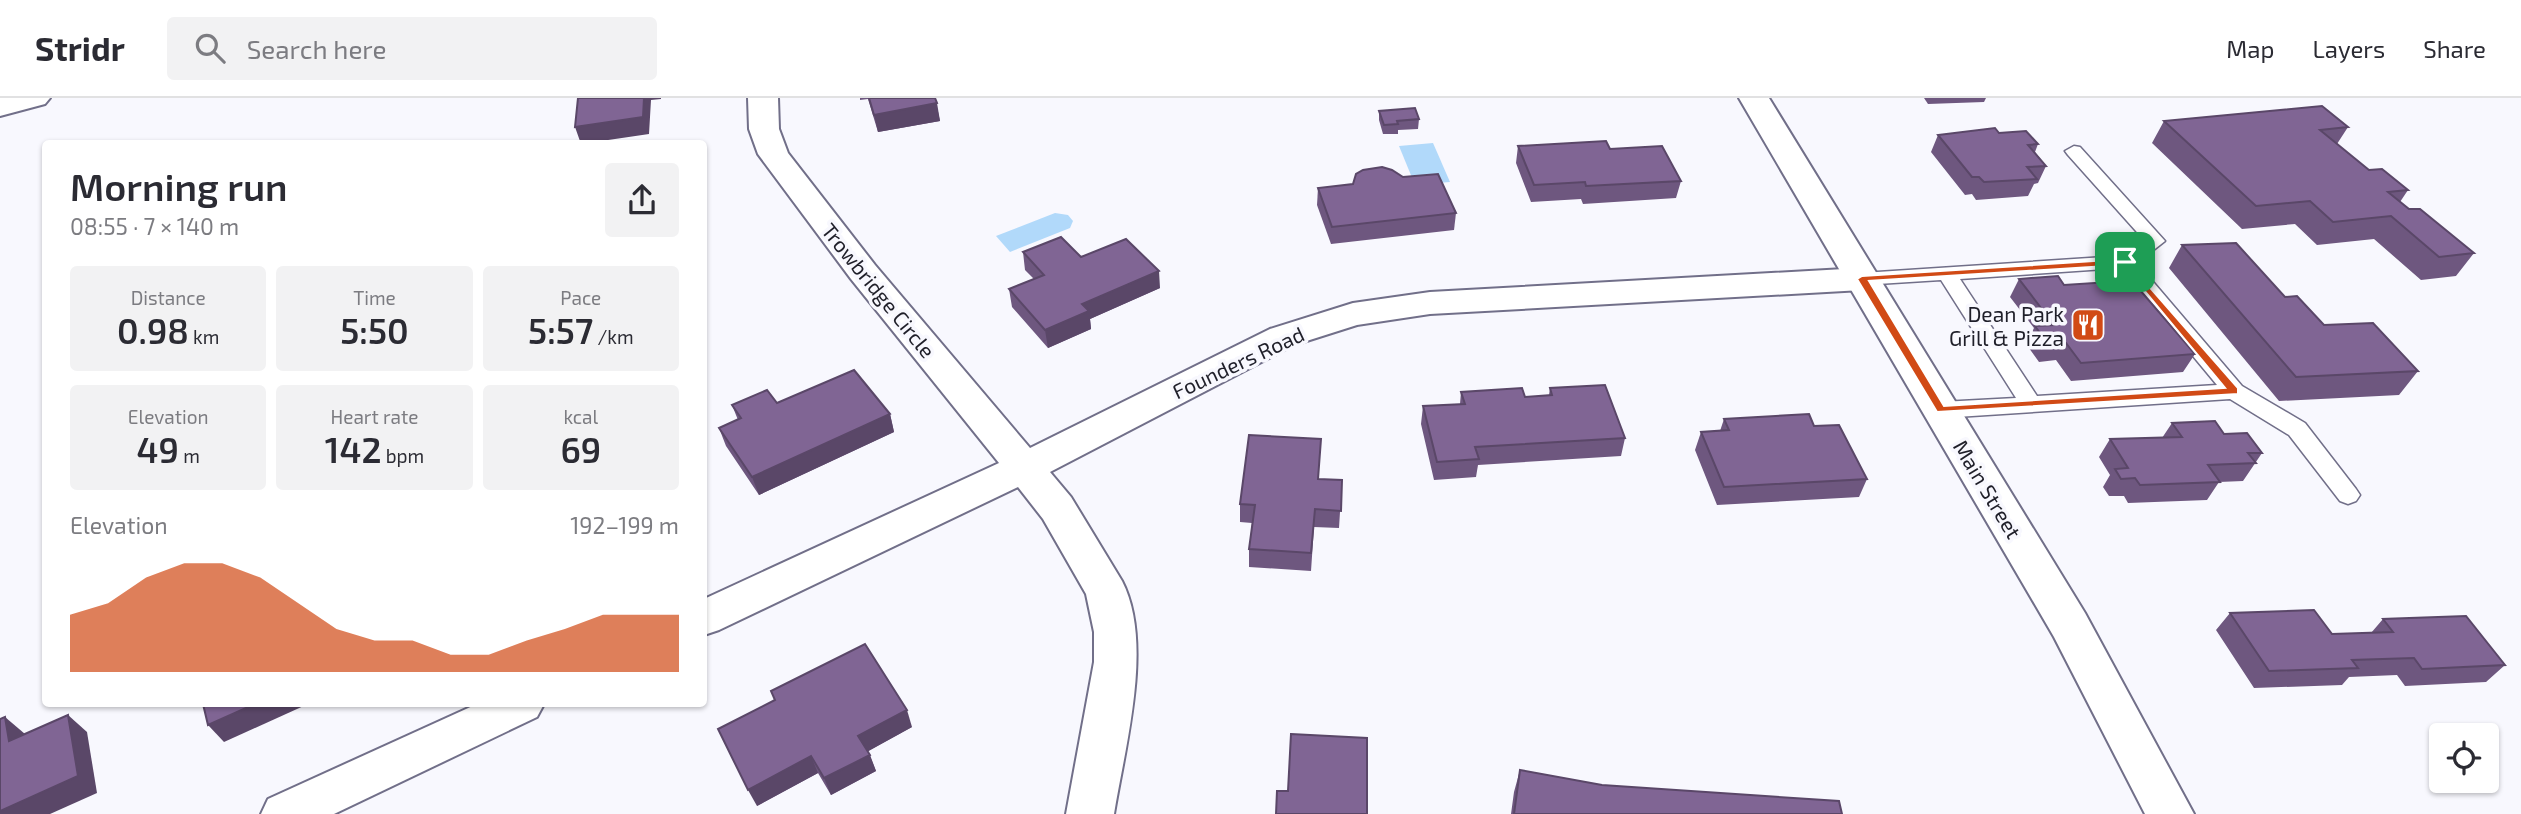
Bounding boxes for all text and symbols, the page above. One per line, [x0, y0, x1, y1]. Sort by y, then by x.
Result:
search box [167, 17, 657, 80]
text: Stridr [35, 28, 125, 68]
icon: search [191, 29, 229, 67]
text: Search here [247, 33, 386, 64]
text: Map [2226, 34, 2274, 63]
text: Layers [2312, 34, 2385, 63]
text: Share [2423, 34, 2486, 63]
text: Morning run [70, 163, 288, 209]
button: share [605, 163, 679, 237]
text: 08:55 · 7 × 140 m [70, 212, 239, 240]
street label: Trowbridge Circle [817, 218, 941, 362]
pin [2095, 232, 2155, 292]
icon: arrive [2106, 243, 2144, 281]
text: Distance [131, 286, 206, 309]
text: Time [353, 286, 396, 309]
text: Pace [560, 286, 601, 309]
place label: Dean Park Grill & Pizza [1949, 301, 2064, 350]
restaurant icon: Dean Park Grill & Pizza [2069, 306, 2107, 344]
text: 0.98 [117, 309, 189, 351]
text: 5:50 [340, 309, 409, 351]
text: 5:57 [528, 309, 593, 351]
street label: Founders Road [1168, 321, 1308, 403]
text: km [189, 325, 219, 348]
text: /km [593, 325, 634, 348]
text: Elevation [128, 405, 208, 428]
text: Heart rate [331, 405, 418, 428]
text: kcal [563, 405, 598, 428]
text: 49 [137, 428, 179, 470]
text: 142 [325, 428, 381, 470]
text: 69 [560, 428, 601, 470]
street label: Main Street [1949, 435, 2027, 543]
text: m [179, 444, 200, 467]
text: bpm [381, 444, 424, 467]
text: Elevation [70, 511, 168, 539]
text: 192–199 m [570, 511, 679, 539]
map controls [2429, 723, 2499, 793]
button: locate [2429, 723, 2499, 793]

